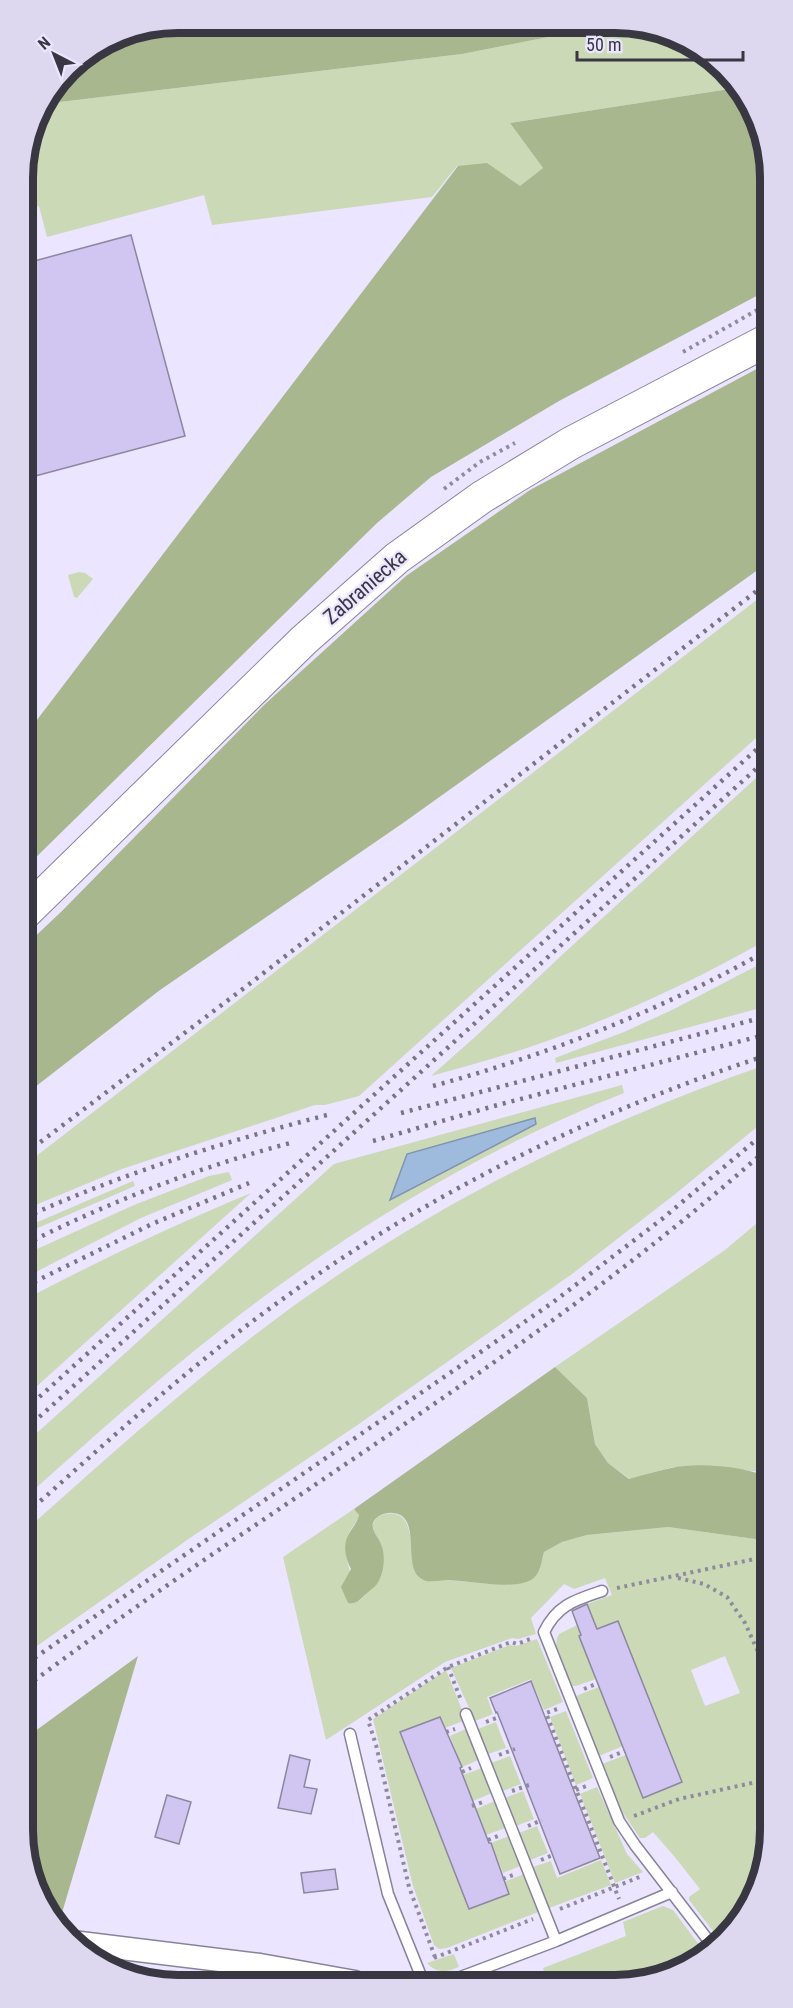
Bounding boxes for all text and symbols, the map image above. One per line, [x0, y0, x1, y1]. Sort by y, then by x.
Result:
north arrow [24, 24, 84, 84]
scale bar [577, 24, 744, 62]
text: N [34, 33, 54, 54]
text: 50 m [586, 34, 621, 55]
street label: Zabraniecka [319, 545, 411, 629]

